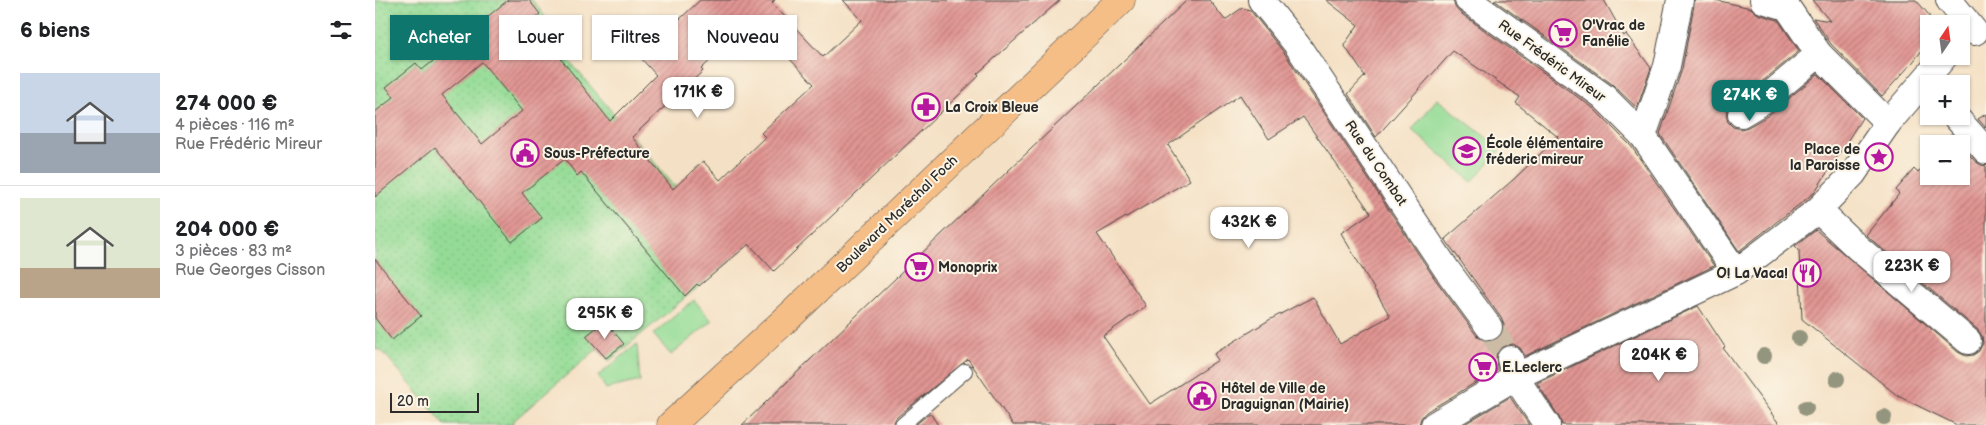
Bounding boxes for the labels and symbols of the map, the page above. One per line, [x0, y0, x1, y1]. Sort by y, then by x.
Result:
north arrow [1920, 15, 1970, 65]
street label: Rue Frédéric Mireur [1495, 16, 1610, 106]
place label: O'Vrac de Fanélie [1582, 17, 1645, 50]
supermarket icon: O'Vrac de Fanélie [1548, 18, 1578, 48]
pin: 171K € [657, 76, 739, 119]
pin: 274K € [1709, 80, 1791, 122]
pharmacy icon: La Croix Bleue [911, 92, 941, 122]
place label: La Croix Bleue [945, 99, 1039, 116]
street label: Rue du Combat [1341, 117, 1411, 209]
place label: École élémentaire fréderic mireur [1486, 133, 1603, 168]
school or university icon: École élémentaire fréderic mireur [1452, 136, 1482, 166]
public building icon: Sous-Préfecture [510, 138, 540, 168]
place label: Place de la Paroisse [1790, 141, 1860, 174]
place icon: Place de la Paroisse [1864, 142, 1894, 172]
place label: Sous-Préfecture [544, 145, 650, 162]
street label: Boulevard Maréchal Foch [833, 152, 961, 276]
pin: 432K € [1208, 206, 1290, 249]
pin: 223K € [1871, 250, 1953, 293]
supermarket icon: Monoprix [904, 252, 934, 282]
restaurant icon: O! La Vaca! [1792, 258, 1822, 288]
place label: Monoprix [938, 259, 998, 276]
place label: O! La Vaca! [1716, 265, 1788, 282]
pin: 295K € [564, 298, 646, 340]
pin: 204K € [1618, 340, 1700, 382]
supermarket icon: E.Leclerc [1468, 352, 1498, 382]
place label: E.Leclerc [1502, 359, 1563, 376]
place label: Hôtel de Ville de Draguignan (Mairie) [1221, 380, 1349, 413]
public building icon: Hôtel de Ville de Draguignan (Mairie) [1187, 381, 1217, 411]
scale bar [390, 390, 479, 413]

